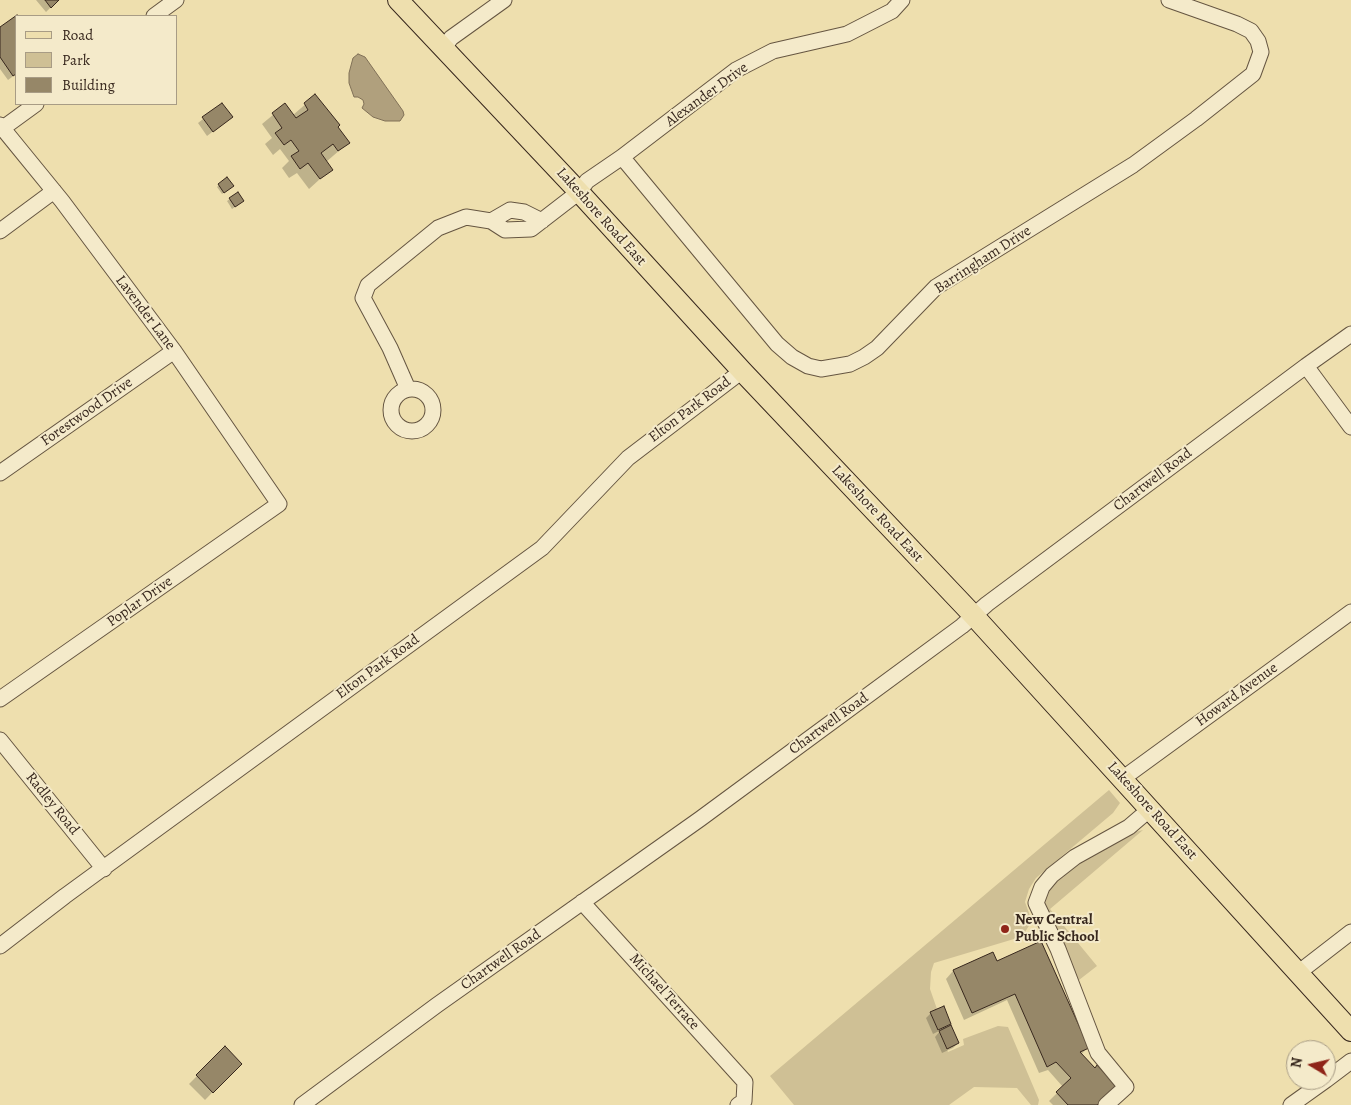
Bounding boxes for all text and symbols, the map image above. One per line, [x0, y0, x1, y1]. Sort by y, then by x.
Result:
legend [15, 15, 178, 105]
text: Road [62, 25, 93, 45]
text: Park [62, 50, 90, 70]
street label: Alexander Drive [662, 59, 752, 131]
text: Building [62, 75, 115, 95]
street label: Lakeshore Road East [552, 164, 650, 270]
street label: Barringham Drive [931, 222, 1035, 298]
street label: Lavender Lane [111, 272, 179, 354]
street label: Elton Park Road [645, 373, 735, 447]
street label: Forestwood Drive [38, 374, 136, 450]
street label: Chartwell Road [1110, 445, 1196, 515]
street label: Lakeshore Road East [827, 462, 927, 566]
street label: Poplar Drive [104, 573, 176, 631]
street label: Elton Park Road [333, 631, 423, 703]
street label: Howard Avenue [1193, 659, 1281, 731]
street label: Chartwell Road [786, 689, 872, 759]
street label: Lakeshore Road East [1103, 758, 1201, 864]
street label: Radley Road [21, 769, 83, 839]
place label: New Central Public School [1015, 911, 1099, 946]
marker: New Central Public School [999, 923, 1011, 935]
street label: Chartwell Road [457, 926, 545, 994]
street label: Michael Terrace [625, 950, 703, 1034]
north arrow [1286, 1040, 1336, 1090]
text: N [1286, 1056, 1307, 1069]

